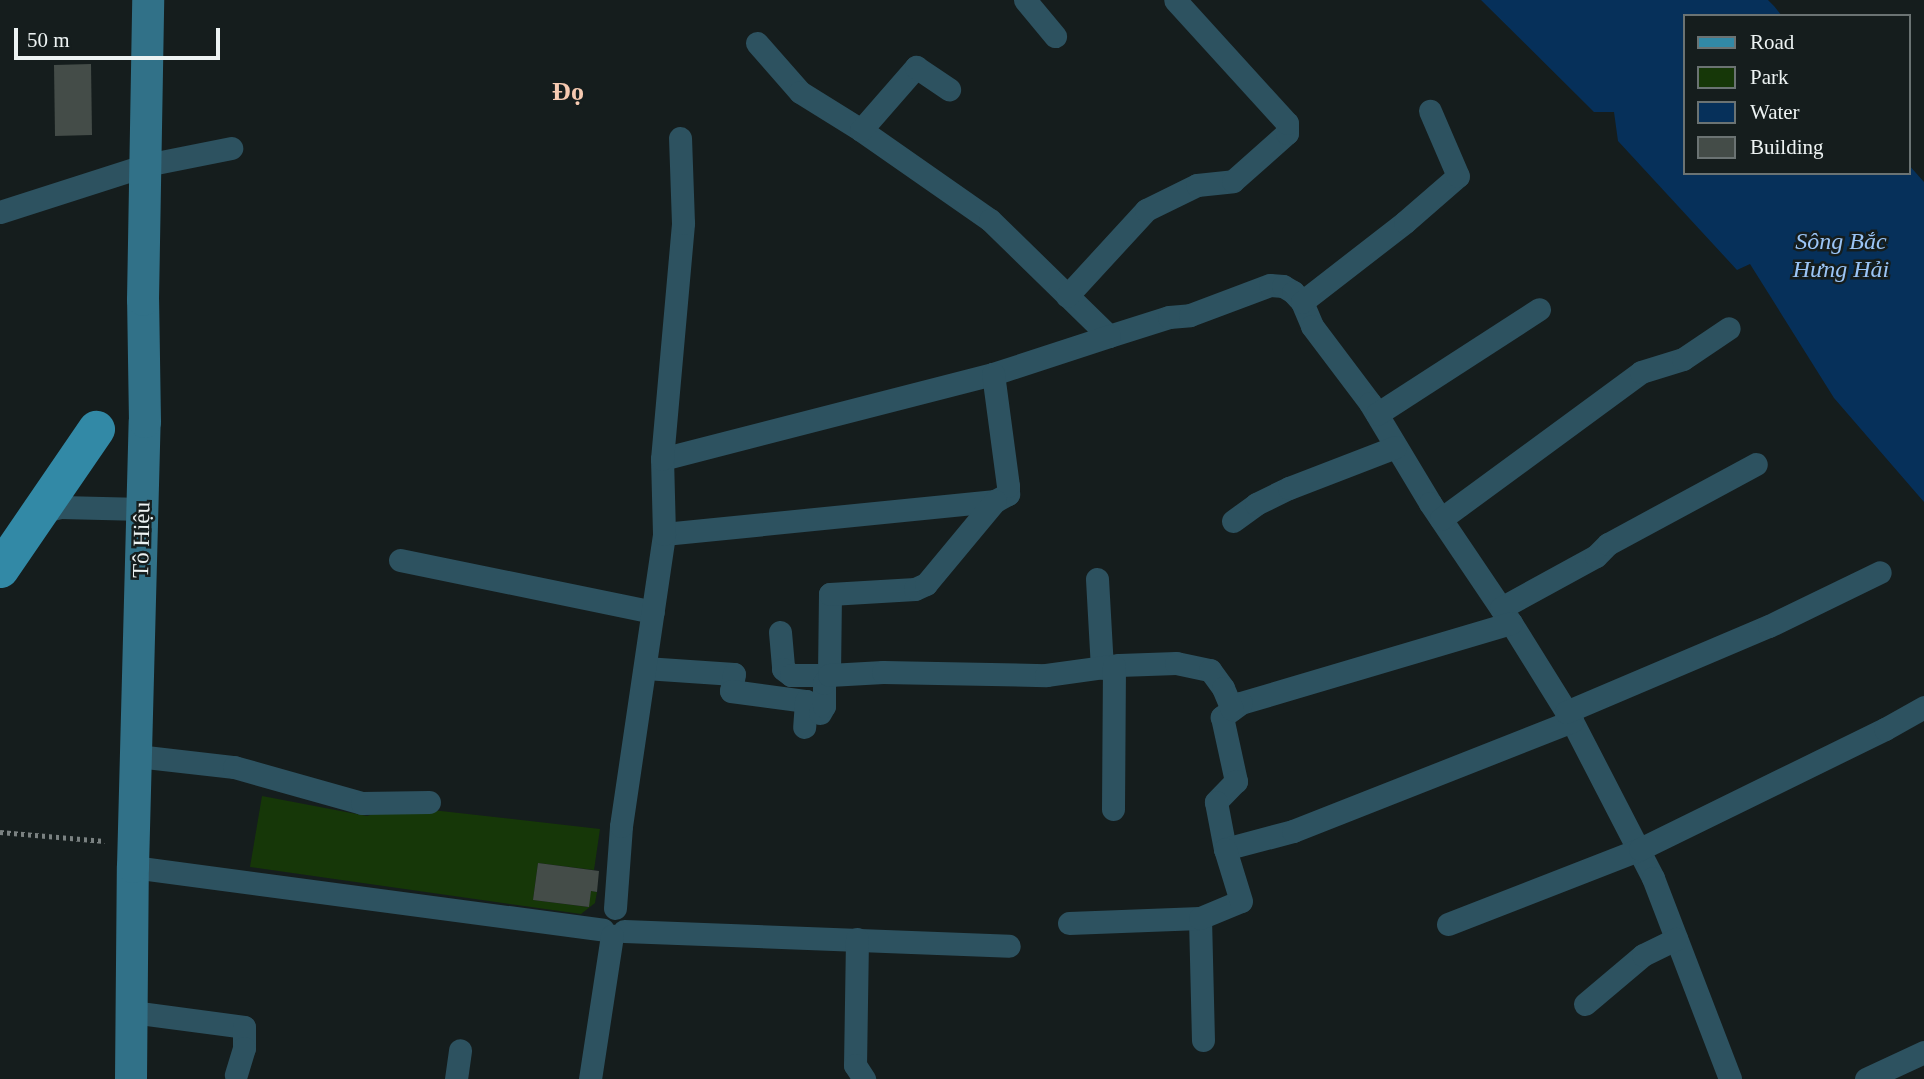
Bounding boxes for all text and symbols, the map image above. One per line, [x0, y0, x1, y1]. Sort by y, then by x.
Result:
scale bar [18, 14, 224, 58]
legend [1682, 14, 1910, 175]
text: 50 m [27, 28, 70, 52]
text: Road [1750, 30, 1794, 54]
text: Park [1750, 65, 1789, 89]
district label: Đọ [552, 76, 584, 108]
text: Water [1750, 100, 1800, 124]
text: Building [1750, 135, 1824, 159]
water label: Sông Bắc Hưng Hải [1793, 228, 1889, 284]
street label: Tô Hiệu [128, 502, 156, 578]

